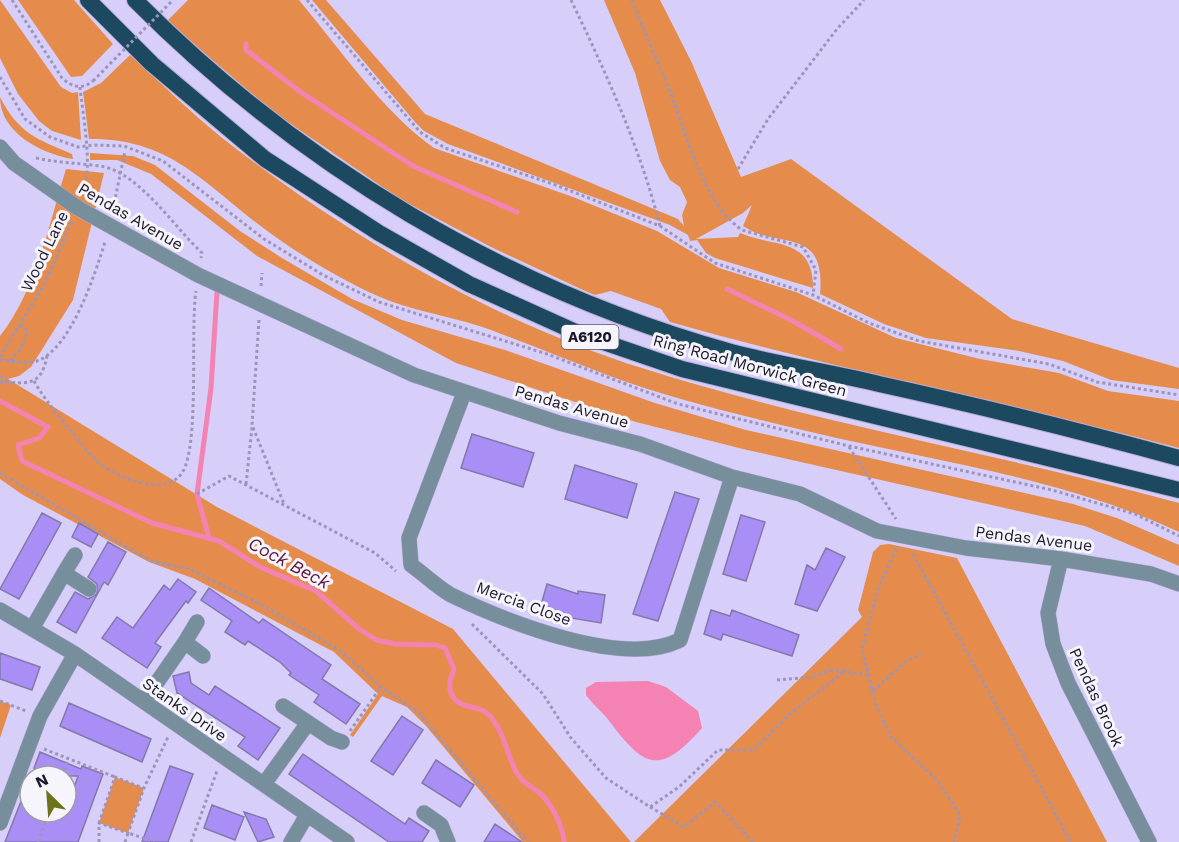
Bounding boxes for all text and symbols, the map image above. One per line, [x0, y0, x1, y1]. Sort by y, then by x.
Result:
street label: Pendas Avenue [75, 179, 186, 254]
street label: Wood Lane [17, 208, 72, 295]
road number: A6120 [562, 325, 618, 349]
street label: Ring Road Morwick Green [651, 330, 849, 401]
street label: Pendas Avenue [513, 381, 631, 432]
street label: Pendas Avenue [974, 522, 1094, 555]
water label: Cock Beck [245, 532, 335, 593]
street label: Mercia Close [474, 578, 574, 629]
street label: Pendas Brook [1065, 645, 1128, 750]
street label: Stanks Drive [139, 673, 231, 745]
north arrow [18, 764, 78, 824]
text: N [32, 770, 51, 792]

